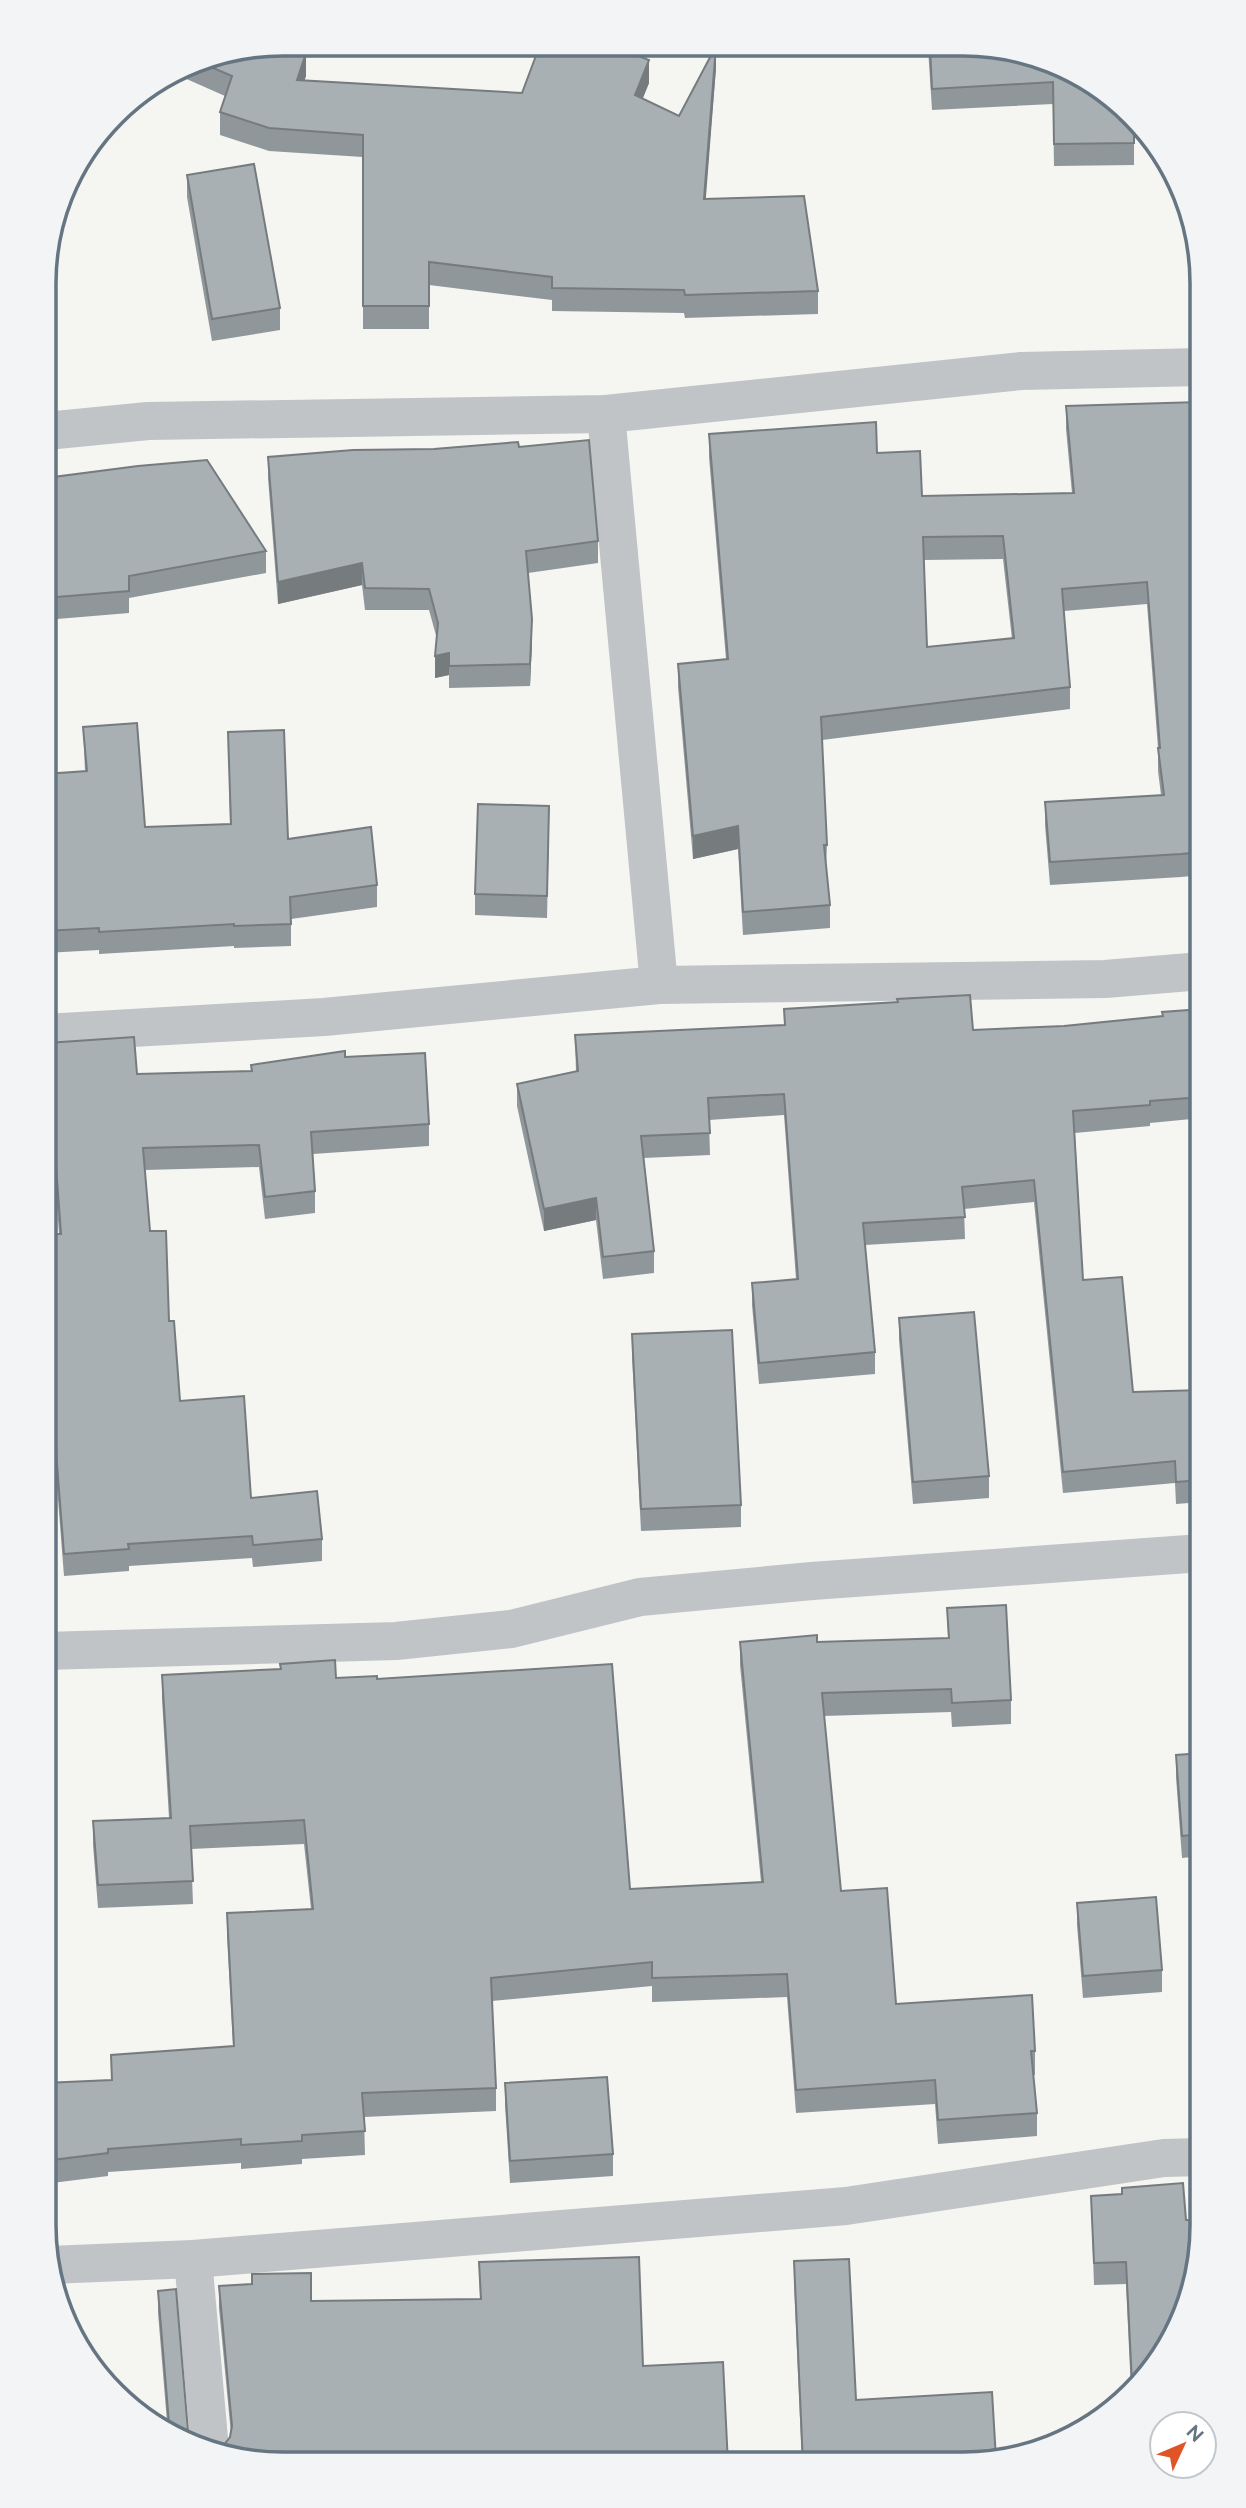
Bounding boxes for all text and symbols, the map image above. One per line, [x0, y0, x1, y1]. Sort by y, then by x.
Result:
north arrow [1148, 2410, 1218, 2480]
text: N [1182, 2420, 1208, 2446]

